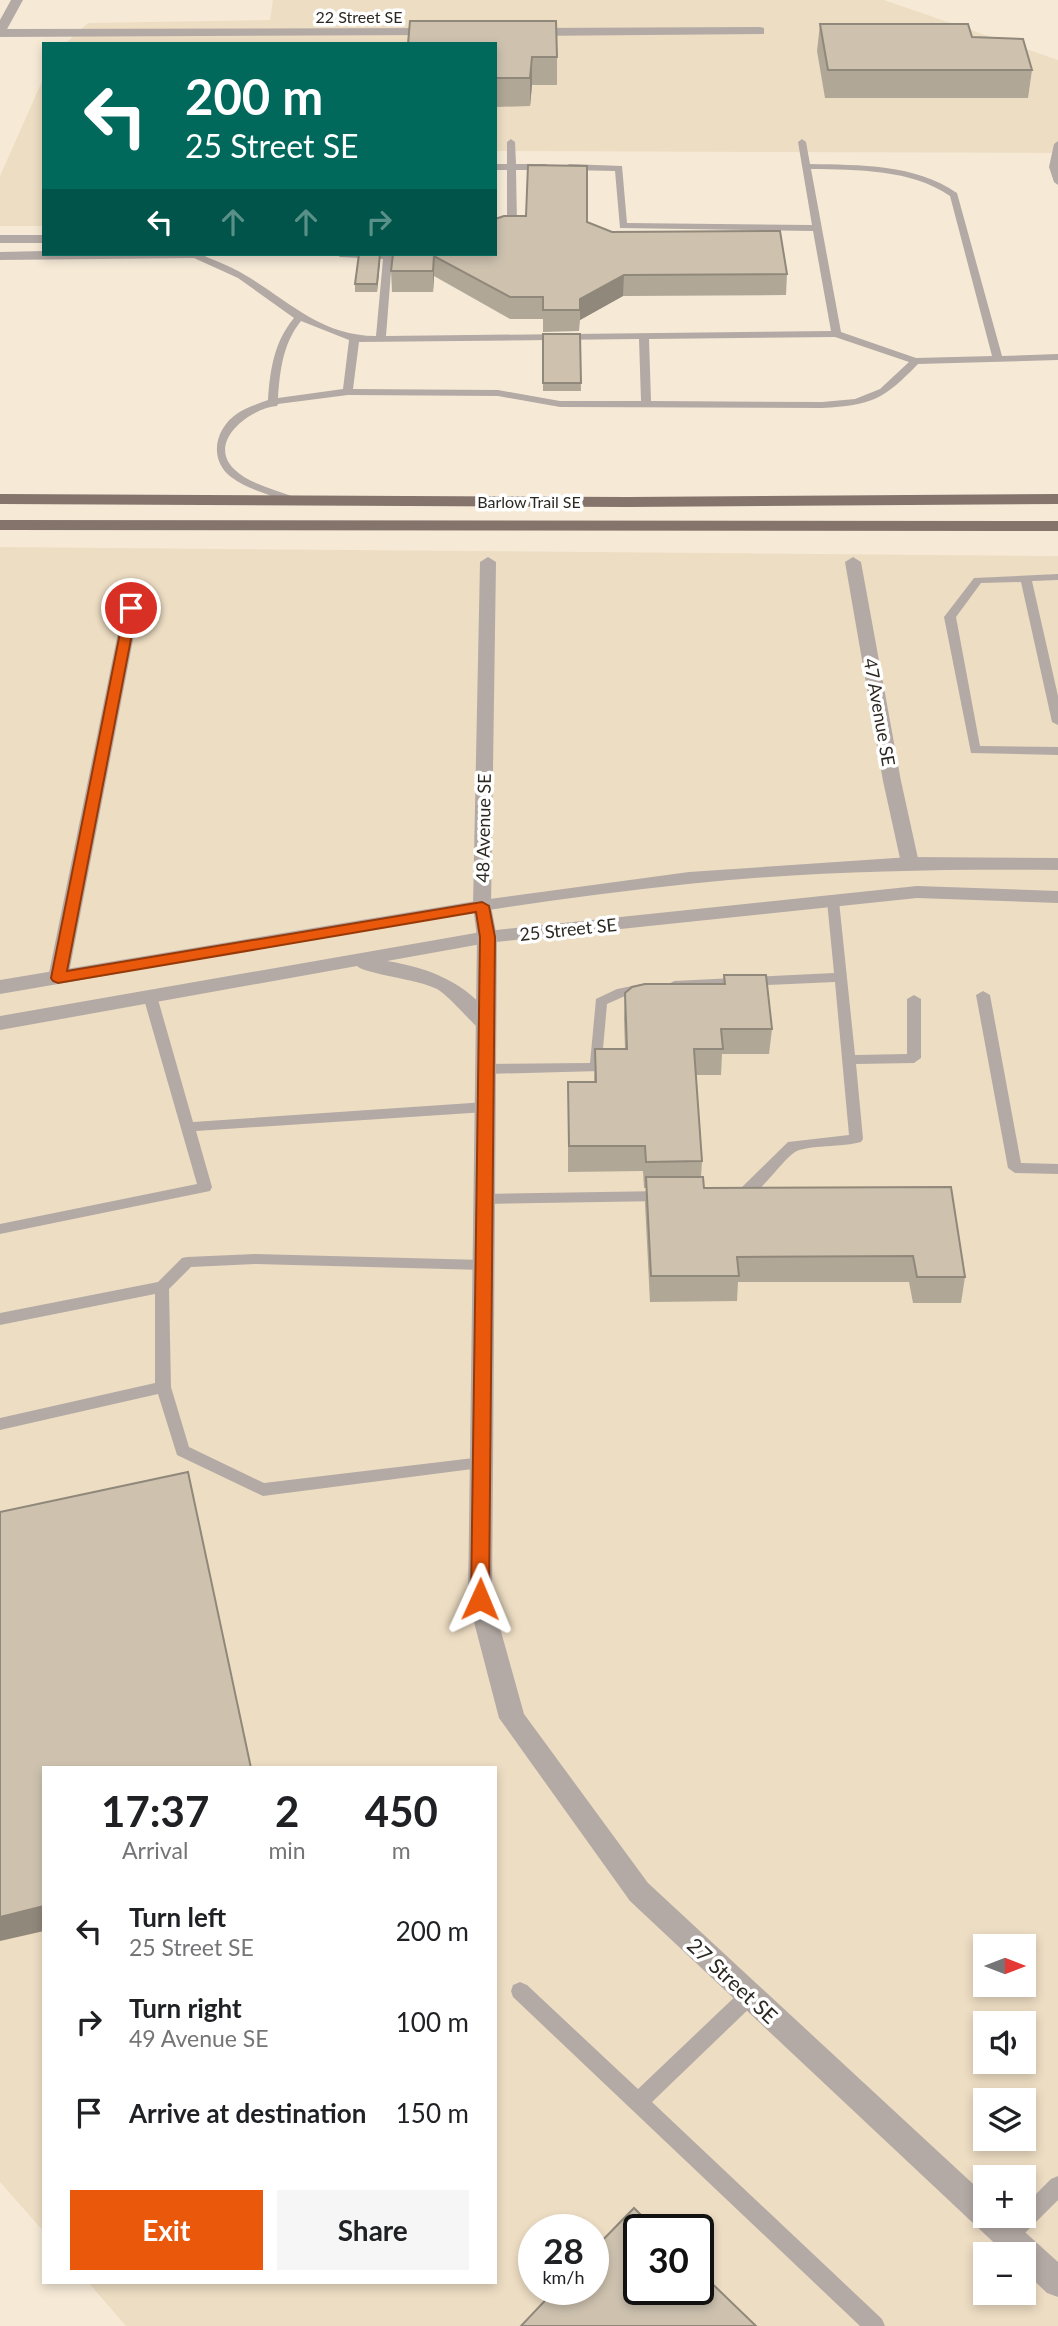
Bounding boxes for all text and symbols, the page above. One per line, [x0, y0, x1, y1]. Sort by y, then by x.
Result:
street label: 22 Street SE [316, 7, 402, 26]
text: 200 m [185, 67, 323, 125]
icon: left [70, 70, 161, 161]
text: 25 Street SE [185, 126, 359, 165]
icon: left [141, 203, 179, 241]
icon: ahead [214, 203, 252, 241]
icon: ahead [287, 203, 325, 241]
icon: right [360, 203, 398, 241]
street label: Barlow Trail SE [477, 492, 581, 511]
pin [101, 578, 161, 638]
icon: arrive [112, 589, 150, 627]
street label: 47 Avenue SE [860, 656, 900, 768]
street label: 48 Avenue SE [471, 773, 495, 883]
street label: 25 Street SE [518, 913, 618, 945]
position arrow [443, 1562, 517, 1636]
text: 17:37 [101, 1786, 209, 1836]
text: 2 [275, 1786, 299, 1836]
text: 450 [365, 1786, 438, 1836]
text: Arrival [122, 1836, 188, 1864]
text: min [268, 1836, 306, 1864]
text: m [392, 1836, 411, 1864]
text: Turn left [129, 1901, 226, 1933]
icon: left [70, 1912, 108, 1950]
text: 200 m [396, 1915, 469, 1947]
street label: 27 Street SE [683, 1932, 783, 2028]
text: 25 Street SE [129, 1933, 254, 1961]
north arrow [973, 1934, 1036, 1997]
map controls [973, 1934, 1036, 2305]
text: Turn right [129, 1992, 242, 2024]
icon: right [70, 2003, 108, 2041]
text: 100 m [396, 2006, 469, 2038]
button: sound [973, 2011, 1036, 2074]
text: 49 Avenue SE [129, 2024, 269, 2052]
button: layers [973, 2088, 1036, 2151]
icon: arrive [70, 2094, 108, 2132]
text: Arrive at destination [129, 2097, 366, 2129]
text: 150 m [396, 2097, 469, 2129]
button: + [973, 2165, 1036, 2228]
button: Exit [70, 2190, 263, 2270]
button: Share [277, 2190, 469, 2270]
speed limit sign: 30 [623, 2214, 714, 2305]
text: 28 [543, 2229, 584, 2271]
button: − [973, 2242, 1036, 2305]
text: km/h [542, 2266, 585, 2288]

